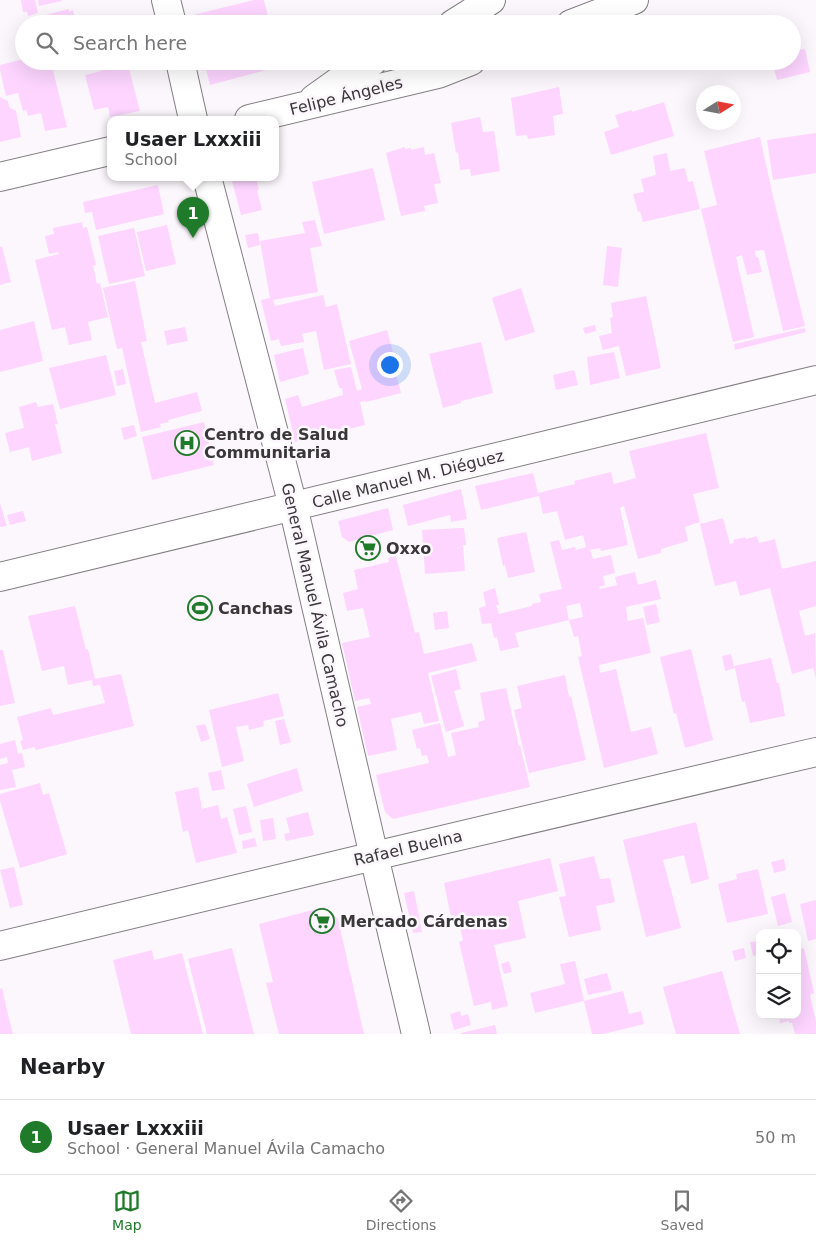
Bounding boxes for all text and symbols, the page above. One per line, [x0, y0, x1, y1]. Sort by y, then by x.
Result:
search box [15, 15, 801, 70]
icon: search [33, 29, 61, 57]
text: Search here [73, 32, 187, 54]
street label: Felipe Ángeles [287, 73, 405, 119]
north arrow [696, 85, 741, 130]
popup [107, 116, 279, 181]
text: Usaer Lxxxiii [125, 128, 261, 150]
text: School [125, 150, 178, 169]
pin: 1 [177, 197, 209, 238]
your location [377, 352, 403, 378]
place label: Centro de Salud Communitaria [204, 425, 349, 462]
hospital icon: Centro de Salud Communitaria [174, 430, 200, 456]
street label: Calle Manuel M. Diéguez [310, 446, 506, 512]
street label: General Manuel Ávila Camacho [278, 481, 352, 729]
supermarket icon: Oxxo [355, 535, 381, 561]
place label: Oxxo [386, 539, 431, 558]
sports icon: Canchas [187, 595, 213, 621]
place label: Canchas [218, 599, 293, 618]
street label: Rafael Buelna [352, 826, 464, 870]
supermarket icon: Mercado Cárdenas [309, 908, 335, 934]
place label: Mercado Cárdenas [340, 912, 507, 931]
map controls [756, 929, 801, 1019]
button: locate [756, 929, 801, 974]
button: layers [756, 974, 801, 1019]
text: Nearby [20, 1055, 105, 1079]
text: Usaer Lxxxiii [67, 1117, 204, 1139]
text: 1 [30, 1128, 42, 1147]
text: 50 m [755, 1128, 796, 1147]
text: School · General Manuel Ávila Camacho [67, 1139, 385, 1158]
tab: Map [112, 1187, 142, 1233]
tab: Directions [366, 1187, 436, 1233]
tab: Saved [661, 1187, 704, 1233]

